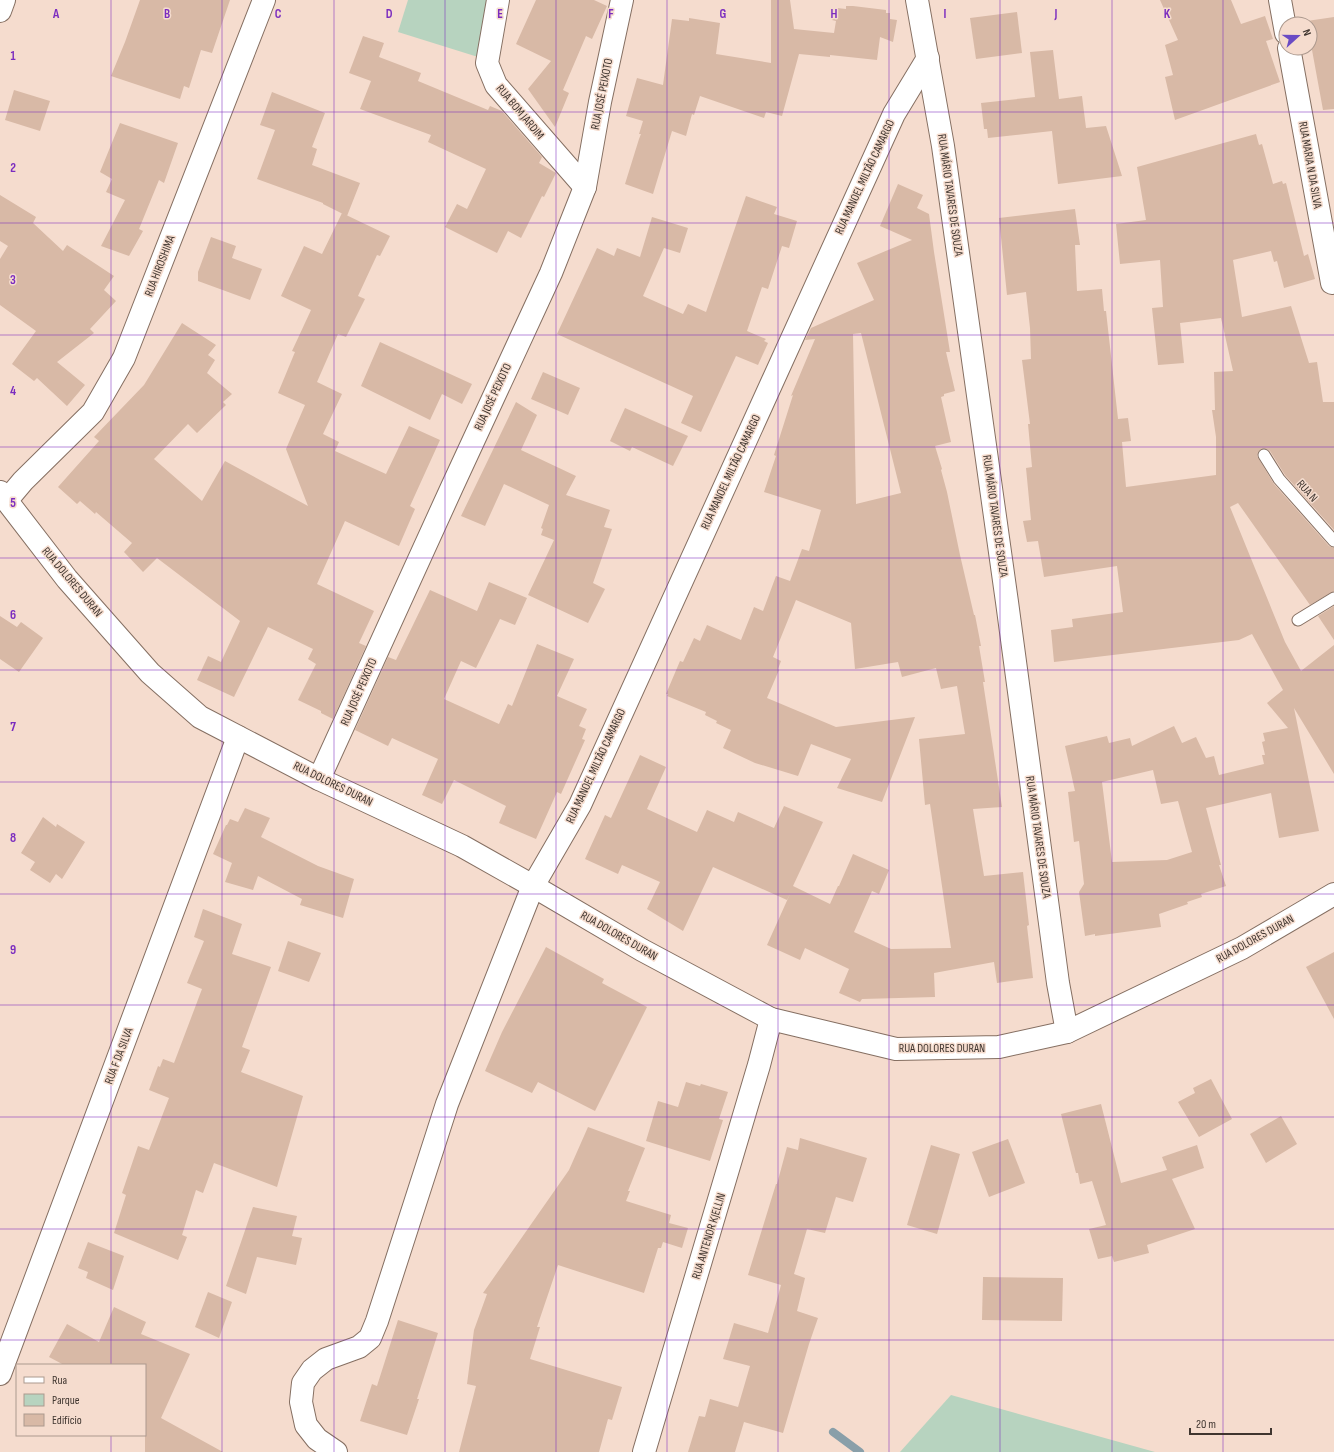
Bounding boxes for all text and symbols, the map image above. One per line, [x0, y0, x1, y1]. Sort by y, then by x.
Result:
text: A [52, 6, 60, 22]
text: B [164, 6, 170, 22]
text: C [275, 6, 282, 22]
text: D [386, 6, 393, 22]
text: E [497, 6, 503, 22]
text: F [608, 6, 614, 22]
text: G [720, 6, 727, 22]
text: H [831, 6, 838, 22]
text: I [944, 6, 947, 22]
text: J [1054, 6, 1058, 22]
text: K [1164, 6, 1171, 22]
north arrow [1278, 16, 1318, 56]
text: N [1300, 28, 1314, 38]
text: 1 [10, 48, 16, 64]
street label: RUA JOSÉ PEIXOTO [588, 57, 616, 131]
street label: RUA BOM JARDIM [493, 81, 547, 143]
street label: RUA MANOEL MILTÃO CAMARGO [832, 117, 898, 237]
street label: RUA MARIA N DA SILVA [1295, 120, 1325, 210]
street label: RUA MÁRIO TAVARES DE SOUZA [934, 133, 966, 258]
text: 2 [10, 160, 16, 176]
street label: RUA HIROSHIMA [142, 233, 179, 299]
text: 3 [10, 272, 16, 288]
street label: RUA JOSÉ PEIXOTO [471, 361, 515, 433]
text: 4 [10, 383, 16, 399]
street label: RUA MANOEL MILTÃO CAMARGO [698, 412, 764, 532]
street label: RUA MÁRIO TAVARES DE SOUZA [979, 454, 1011, 579]
street label: RUA N [1293, 477, 1321, 505]
text: 5 [10, 495, 16, 511]
street label: RUA DOLORES DURAN [38, 544, 106, 620]
text: 6 [10, 607, 16, 623]
street label: RUA JOSÉ PEIXOTO [337, 656, 381, 728]
street label: RUA MANOEL MILTÃO CAMARGO [563, 706, 629, 826]
text: 7 [10, 719, 16, 735]
street label: RUA DOLORES DURAN [291, 758, 375, 810]
street label: RUA MÁRIO TAVARES DE SOUZA [1022, 775, 1054, 900]
text: 8 [10, 830, 16, 846]
street label: RUA DOLORES DURAN [578, 908, 660, 964]
street label: RUA DOLORES DURAN [1214, 911, 1296, 967]
text: 9 [10, 942, 16, 958]
street label: RUA F DA SILVA [101, 1025, 137, 1086]
street label: RUA DOLORES DURAN [899, 1041, 985, 1056]
street label: RUA ANTENOR KJELLIN [689, 1191, 729, 1281]
legend [16, 1364, 146, 1436]
text: Rua [52, 1373, 68, 1388]
text: Parque [52, 1393, 80, 1408]
scale bar [1190, 1410, 1271, 1436]
text: Edifício [52, 1413, 82, 1428]
text: 20 m [1196, 1417, 1216, 1432]

